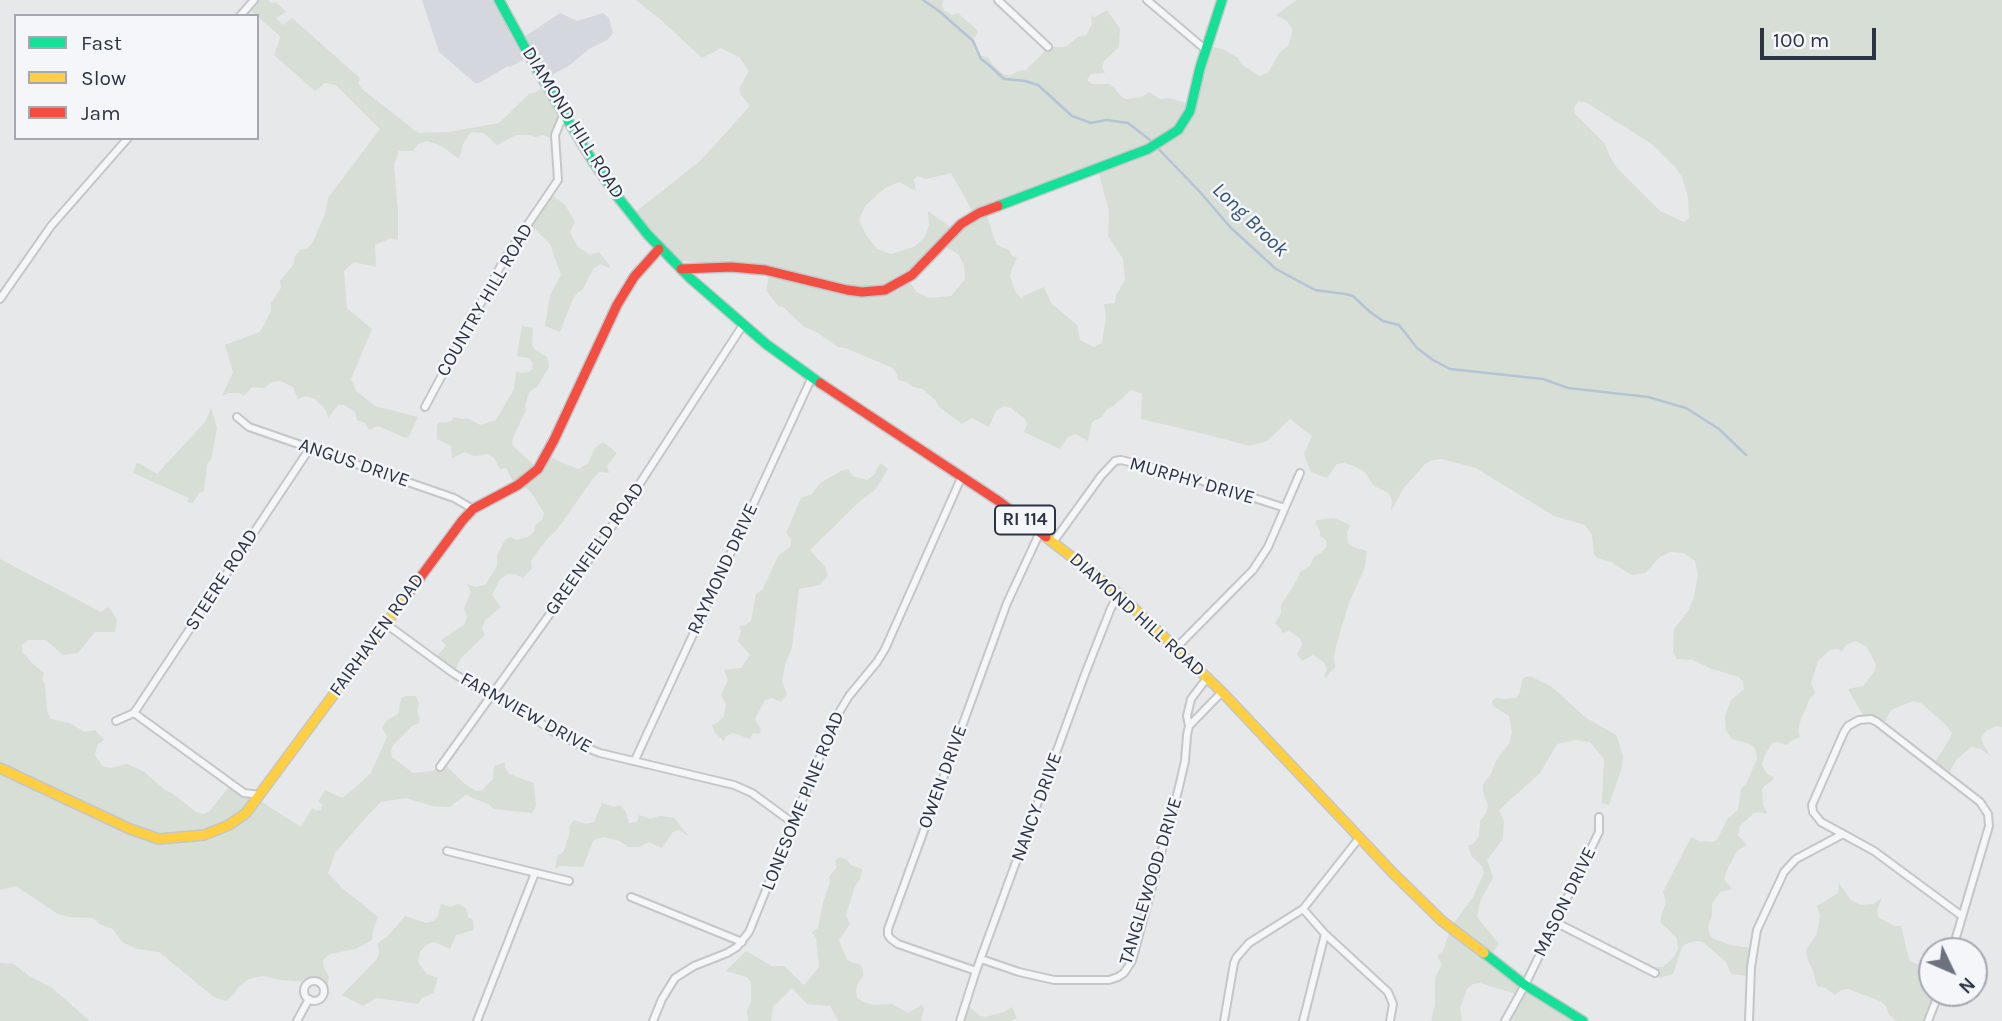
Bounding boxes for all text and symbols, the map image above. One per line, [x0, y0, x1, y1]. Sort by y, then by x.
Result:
legend [14, 14, 259, 140]
scale bar [1764, 14, 1880, 58]
text: 100 m [1773, 28, 1830, 52]
text: Fast [81, 31, 122, 55]
street label: DIAMOND HILL ROAD [517, 43, 629, 203]
text: Slow [81, 66, 126, 90]
text: Jam [81, 101, 121, 125]
water label: Long Brook [1207, 178, 1293, 262]
street label: COUNTRY HILL ROAD [432, 219, 538, 381]
street label: ANGUS DRIVE [296, 433, 412, 493]
street label: MURPHY DRIVE [1127, 452, 1257, 510]
street label: GREENFIELD ROAD [541, 478, 649, 620]
street label: RAYMOND DRIVE [683, 500, 763, 638]
road number: RI 114 [995, 506, 1055, 534]
street label: STEERE ROAD [181, 525, 263, 635]
street label: DIAMOND HILL ROAD [1064, 548, 1210, 682]
street label: FAIRHAVEN ROAD [325, 569, 429, 701]
street label: FARMVIEW DRIVE [456, 668, 596, 758]
street label: LONESOME PINE ROAD [757, 708, 849, 894]
street label: OWEN DRIVE [914, 722, 972, 832]
street label: NANCY DRIVE [1007, 749, 1067, 865]
street label: TANGLEWOOD DRIVE [1115, 795, 1187, 967]
street label: MASON DRIVE [1529, 843, 1601, 961]
north arrow [1918, 937, 1988, 1007]
text: N [1954, 973, 1979, 998]

